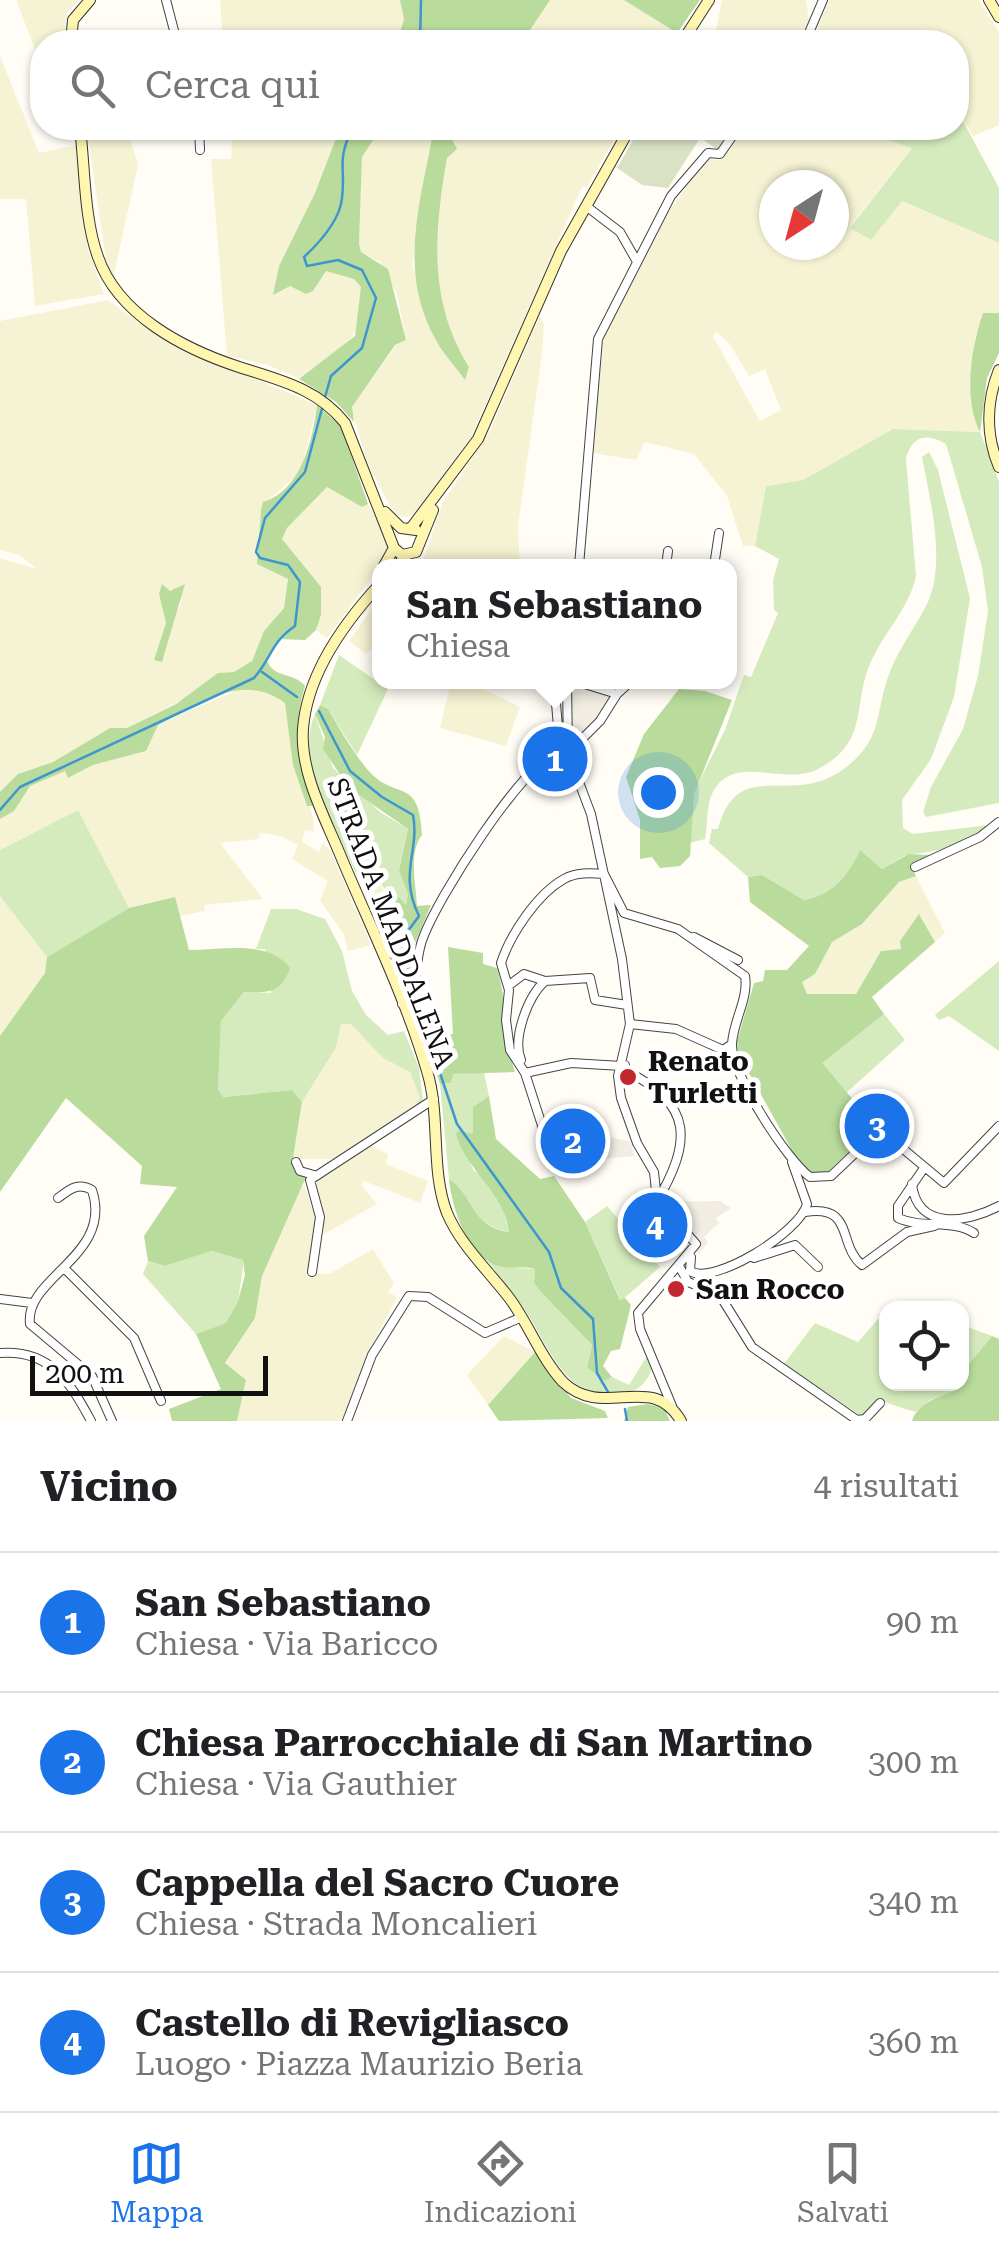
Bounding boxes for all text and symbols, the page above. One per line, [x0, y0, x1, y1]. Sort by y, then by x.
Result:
search box [30, 30, 969, 140]
icon: search [65, 58, 120, 113]
text: Cerca qui [145, 63, 320, 107]
north arrow [759, 170, 849, 260]
popup [372, 559, 737, 689]
text: San Sebastiano [406, 583, 703, 627]
text: Chiesa [406, 627, 510, 665]
pin: 1 [522, 722, 588, 796]
your location [633, 767, 684, 818]
street label: STRADA MADDALENA [320, 773, 462, 1073]
place label: Renato Turletti [648, 1045, 758, 1110]
marker: Renato Turletti [617, 1066, 639, 1088]
pin: 3 [844, 1088, 910, 1164]
pin: 2 [540, 1104, 606, 1178]
pin: 4 [622, 1188, 688, 1262]
place label: San Rocco [696, 1273, 845, 1306]
marker: San Rocco [665, 1278, 687, 1300]
map controls [879, 1301, 969, 1391]
button: locate [879, 1301, 969, 1391]
scale bar [30, 1351, 268, 1396]
text: 200 m [45, 1357, 125, 1390]
text: Vicino [40, 1462, 178, 1511]
text: 4 risultati [814, 1467, 959, 1505]
text: San Sebastiano [135, 1581, 431, 1625]
text: 1 [64, 1603, 81, 1641]
text: 90 m [886, 1603, 959, 1641]
text: Chiesa · Via Baricco [135, 1625, 438, 1663]
text: Chiesa Parrocchiale di San Martino [135, 1721, 813, 1765]
text: 2 [64, 1743, 81, 1781]
text: 300 m [868, 1743, 959, 1781]
text: Chiesa · Via Gauthier [135, 1765, 457, 1803]
text: Cappella del Sacro Cuore [135, 1861, 619, 1905]
text: 3 [64, 1883, 81, 1921]
text: 340 m [868, 1883, 959, 1921]
text: Chiesa · Strada Moncalieri [135, 1905, 537, 1943]
text: Castello di Revigliasco [135, 2001, 569, 2045]
text: 4 [64, 2023, 81, 2061]
text: 360 m [868, 2023, 959, 2061]
text: Luogo · Piazza Maurizio Beria [135, 2045, 583, 2083]
tab: Mappa [110, 2136, 203, 2229]
tab: Indicazioni [424, 2136, 577, 2229]
tab: Salvati [797, 2136, 889, 2229]

